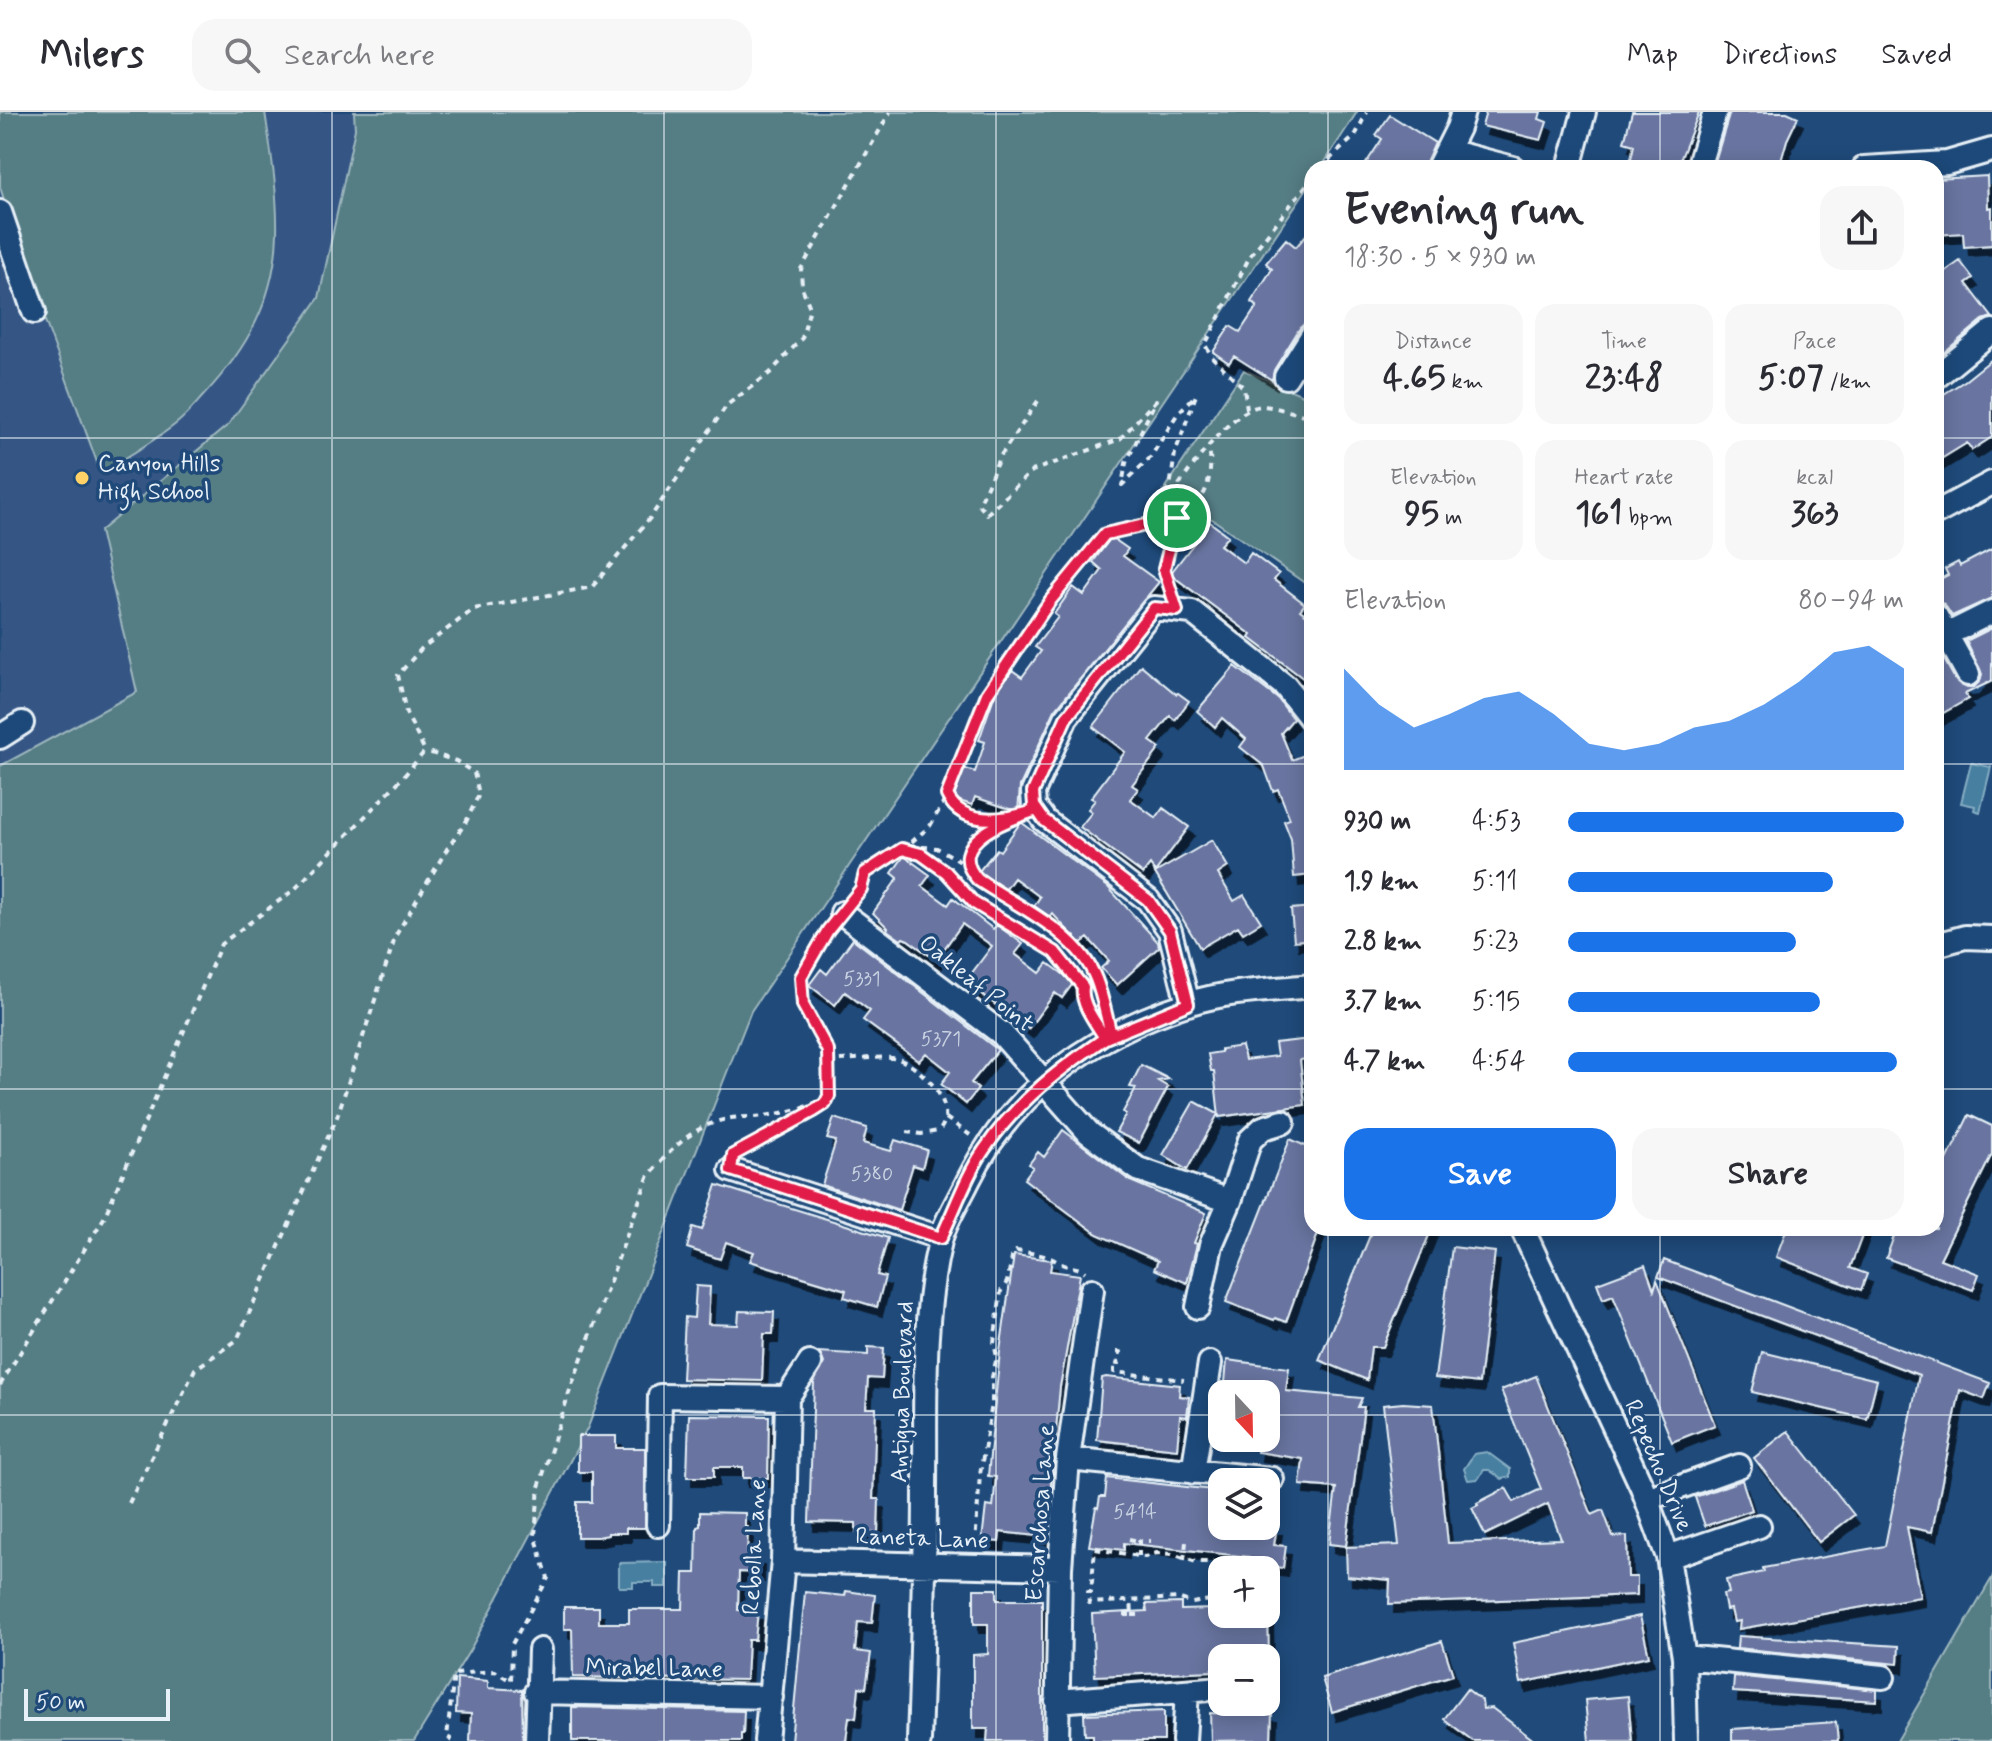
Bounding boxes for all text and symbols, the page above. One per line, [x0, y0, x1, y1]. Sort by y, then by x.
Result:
search box [192, 19, 752, 91]
text: Milers [40, 31, 144, 80]
icon: search [220, 33, 264, 77]
text: Search here [284, 36, 435, 75]
text: Map [1627, 37, 1678, 74]
text: Directions [1722, 37, 1837, 74]
text: Saved [1881, 37, 1952, 74]
text: Evening run [1344, 182, 1584, 240]
button: share [1820, 186, 1904, 270]
text: 18:30 · 5 × 930 m [1344, 241, 1536, 275]
text: Distance [1395, 328, 1472, 356]
text: Time [1601, 328, 1647, 356]
text: Pace [1793, 328, 1837, 356]
text: 4.65 [1383, 356, 1446, 401]
text: 23:48 [1585, 356, 1663, 401]
text: 5:07 [1758, 356, 1824, 401]
text: km [1446, 368, 1484, 396]
text: /km [1824, 368, 1871, 396]
place label: Canyon Hills High School [98, 449, 221, 511]
text: Elevation [1390, 464, 1477, 492]
text: Heart rate [1575, 464, 1673, 492]
text: kcal [1796, 464, 1833, 492]
marker: Canyon Hills High School [73, 469, 91, 487]
pin [1143, 484, 1211, 552]
text: 95 [1404, 492, 1439, 537]
text: 161 [1575, 492, 1622, 537]
text: 363 [1791, 492, 1839, 537]
icon: arrive [1155, 496, 1199, 540]
text: m [1439, 504, 1462, 532]
text: bpm [1622, 504, 1673, 532]
text: Elevation [1344, 584, 1446, 618]
text: 80–94 m [1798, 584, 1904, 618]
text: 930 m [1344, 805, 1411, 839]
text: 4:53 [1472, 805, 1521, 839]
text: 1.9 km [1344, 865, 1419, 899]
text: 5:11 [1472, 865, 1517, 899]
text: 2.8 km [1344, 925, 1422, 959]
text: 5:23 [1472, 925, 1518, 959]
street label: Oakleaf Point [912, 928, 1040, 1040]
house number: 5331 [843, 966, 881, 993]
text: 3.7 km [1344, 985, 1422, 1019]
text: 5:15 [1472, 985, 1520, 1019]
house number: 5371 [921, 1026, 961, 1053]
text: 4.7 km [1344, 1045, 1425, 1079]
text: 4:54 [1472, 1045, 1525, 1079]
button: Save [1344, 1128, 1616, 1220]
button: Share [1632, 1128, 1904, 1220]
house number: 5380 [851, 1161, 893, 1188]
street label: Antigua Boulevard [884, 1301, 922, 1483]
north arrow [1208, 1380, 1280, 1452]
map controls [1208, 1380, 1280, 1716]
street label: Repecho Drive [1616, 1395, 1700, 1537]
street label: Escarchosa Lane [1019, 1423, 1063, 1603]
button: layers [1208, 1468, 1280, 1540]
street label: Rebolla Lane [736, 1478, 774, 1616]
house number: 5414 [1113, 1499, 1157, 1526]
street label: Raneta Lane [855, 1521, 989, 1557]
button: + [1208, 1556, 1280, 1628]
button: − [1208, 1644, 1280, 1716]
street label: Mirabel Lane [585, 1652, 723, 1686]
scale bar [24, 1685, 170, 1721]
text: 50 m [36, 1689, 85, 1717]

